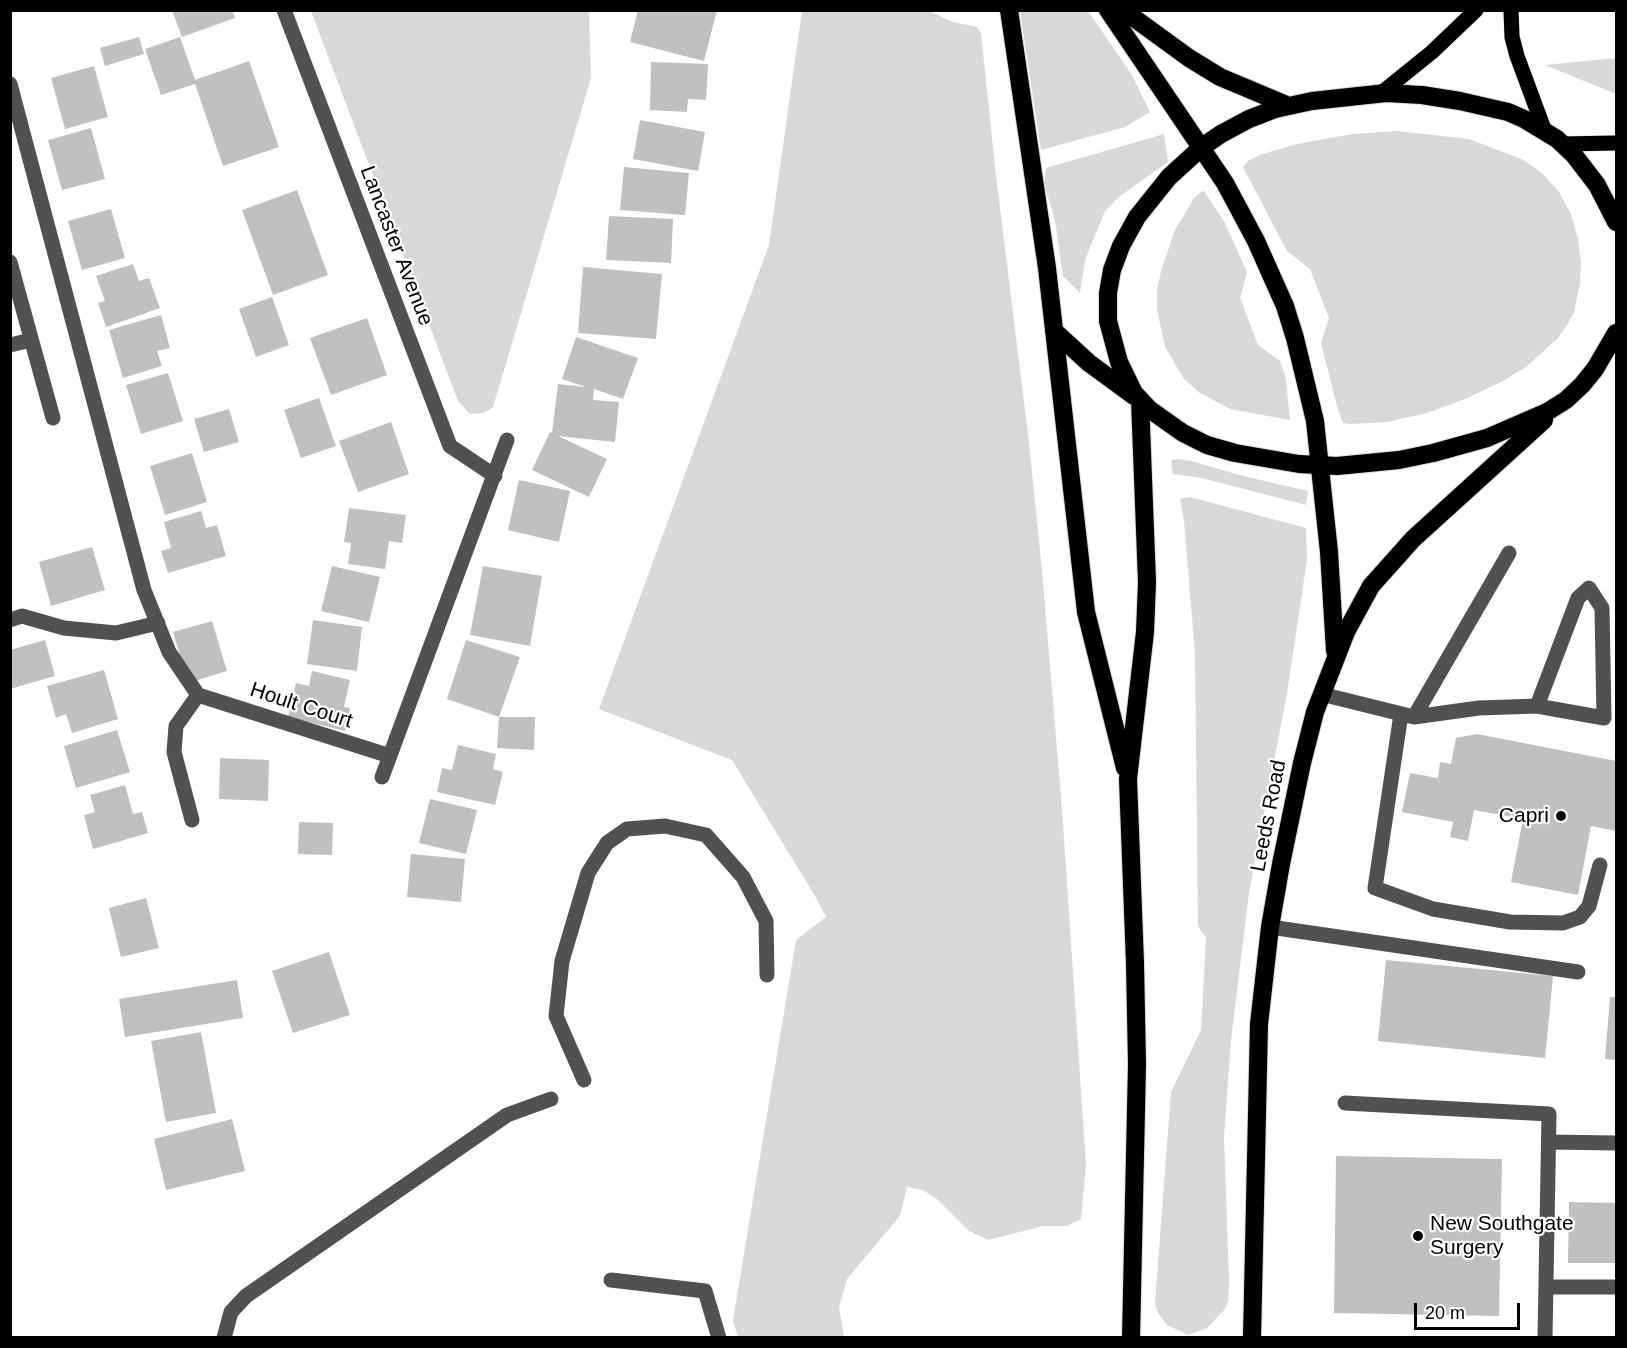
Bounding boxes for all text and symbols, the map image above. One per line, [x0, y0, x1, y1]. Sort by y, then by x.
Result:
street label: Lancaster Avenue [354, 163, 438, 329]
street label: Hoult Court [247, 678, 355, 734]
street label: Leeds Road [1246, 758, 1292, 874]
place label: Capri [1499, 803, 1549, 829]
marker: Capri [1554, 809, 1568, 823]
place label: New Southgate Surgery [1430, 1211, 1574, 1261]
marker: New Southgate Surgery [1411, 1229, 1425, 1243]
scale bar [1417, 1291, 1524, 1329]
text: 20 m [1425, 1303, 1465, 1323]

